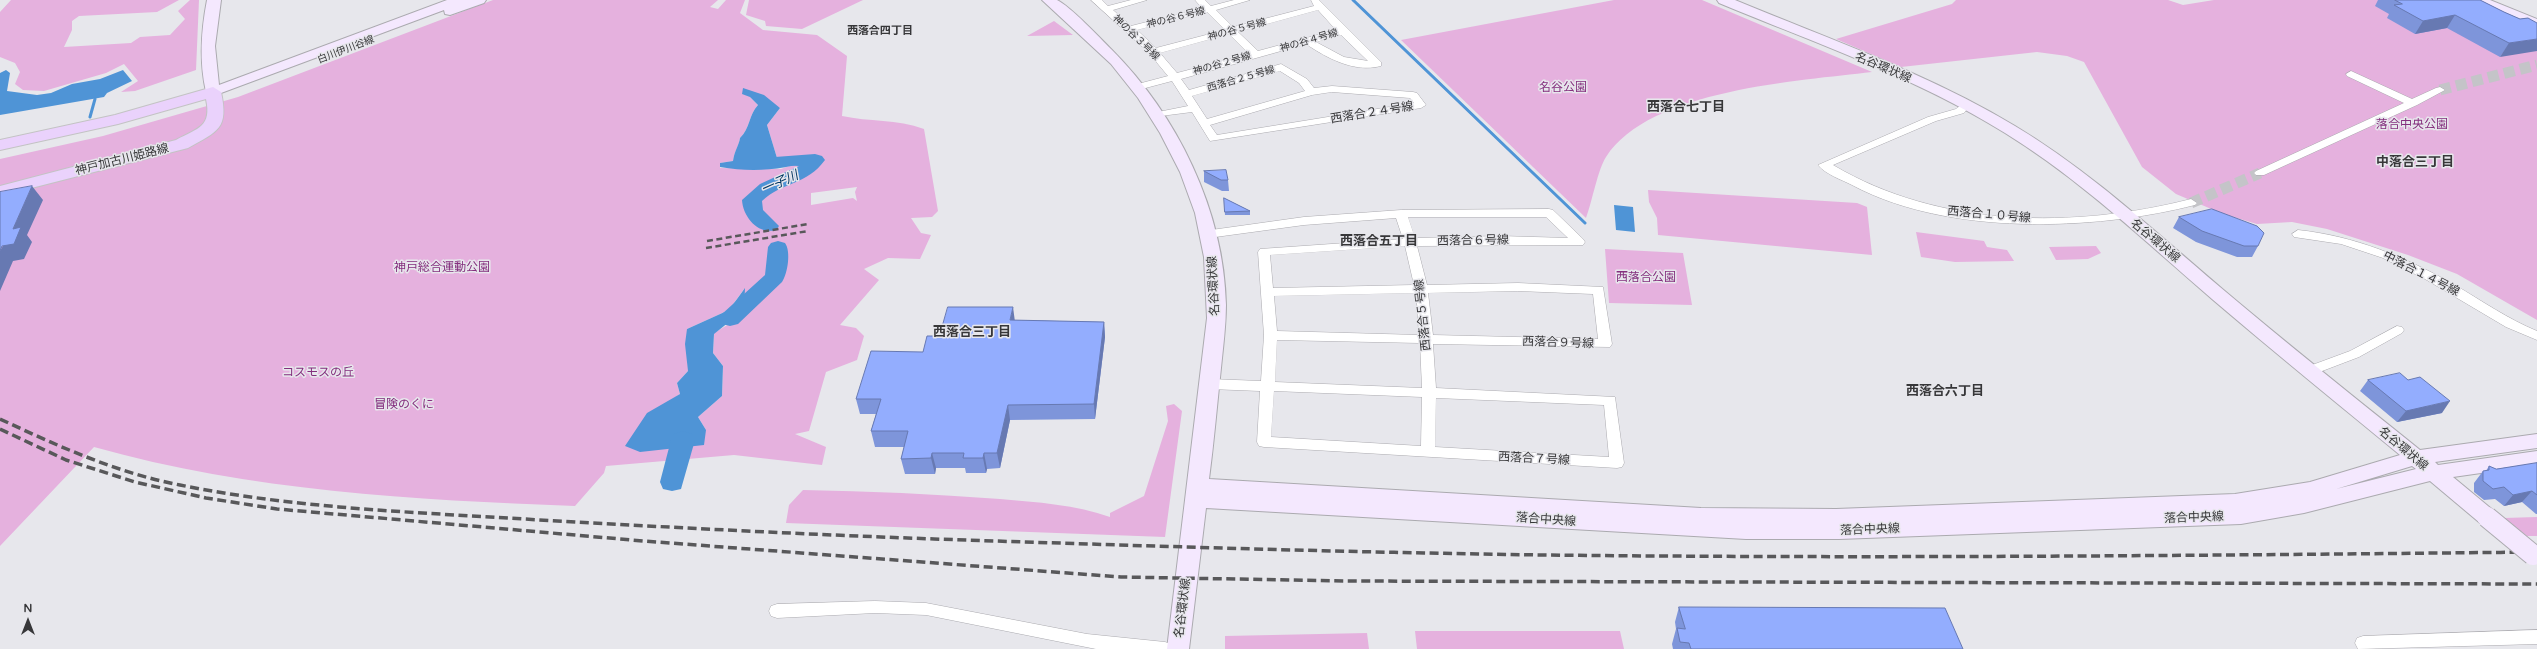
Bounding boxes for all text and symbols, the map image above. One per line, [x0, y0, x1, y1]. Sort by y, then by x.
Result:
street label: 神の谷６号線 [1145, 5, 1207, 31]
street label: 神の谷３号線 [1110, 13, 1162, 63]
street label: 神の谷５号線 [1206, 16, 1268, 44]
district label: 西落合四丁目 [847, 24, 913, 38]
street label: 神の谷４号線 [1279, 27, 1339, 55]
street label: 白川伊川谷線 [316, 34, 376, 66]
street label: 神の谷２号線 [1192, 50, 1252, 78]
street label: 名谷環状線 [1853, 50, 1913, 86]
street label: 西落合２５号線 [1206, 64, 1276, 94]
park label: 名谷公園 [1539, 81, 1587, 95]
street label: 西落合２４号線 [1329, 99, 1415, 127]
district label: 西落合七丁目 [1647, 100, 1725, 116]
park label: 落合中央公園 [2376, 118, 2448, 132]
street label: 神戸加古川姫路線 [74, 141, 170, 179]
district label: 中落合三丁目 [2376, 155, 2454, 171]
water label: 一子川 [759, 168, 801, 198]
street label: 西落合１０号線 [1947, 204, 2031, 226]
street label: 名谷環状線 [2127, 216, 2183, 266]
street label: 西落合６号線 [1437, 233, 1509, 249]
district label: 西落合五丁目 [1340, 234, 1418, 250]
street label: 中落合１４号線 [2380, 249, 2462, 299]
street label: 名谷環状線 [1205, 256, 1223, 316]
park label: 神戸総合運動公園 [394, 261, 490, 275]
park label: 西落合公園 [1616, 271, 1676, 285]
street label: 西落合５号線 [1412, 278, 1434, 352]
district label: 西落合三丁目 [933, 325, 1011, 341]
street label: 西落合９号線 [1522, 335, 1594, 351]
park label: コスモスの丘 [282, 366, 354, 380]
district label: 西落合六丁目 [1906, 384, 1984, 400]
park label: 冒険のくに [374, 398, 434, 412]
street label: 名谷環状線 [2375, 424, 2431, 474]
street label: 西落合７号線 [1498, 450, 1570, 468]
street label: 落合中央線 [2164, 510, 2224, 526]
street label: 落合中央線 [1516, 511, 1576, 529]
street label: 落合中央線 [1840, 522, 1900, 538]
street label: 名谷環状線 [1172, 577, 1194, 639]
north arrow [8, 601, 48, 641]
text: N [24, 602, 32, 615]

